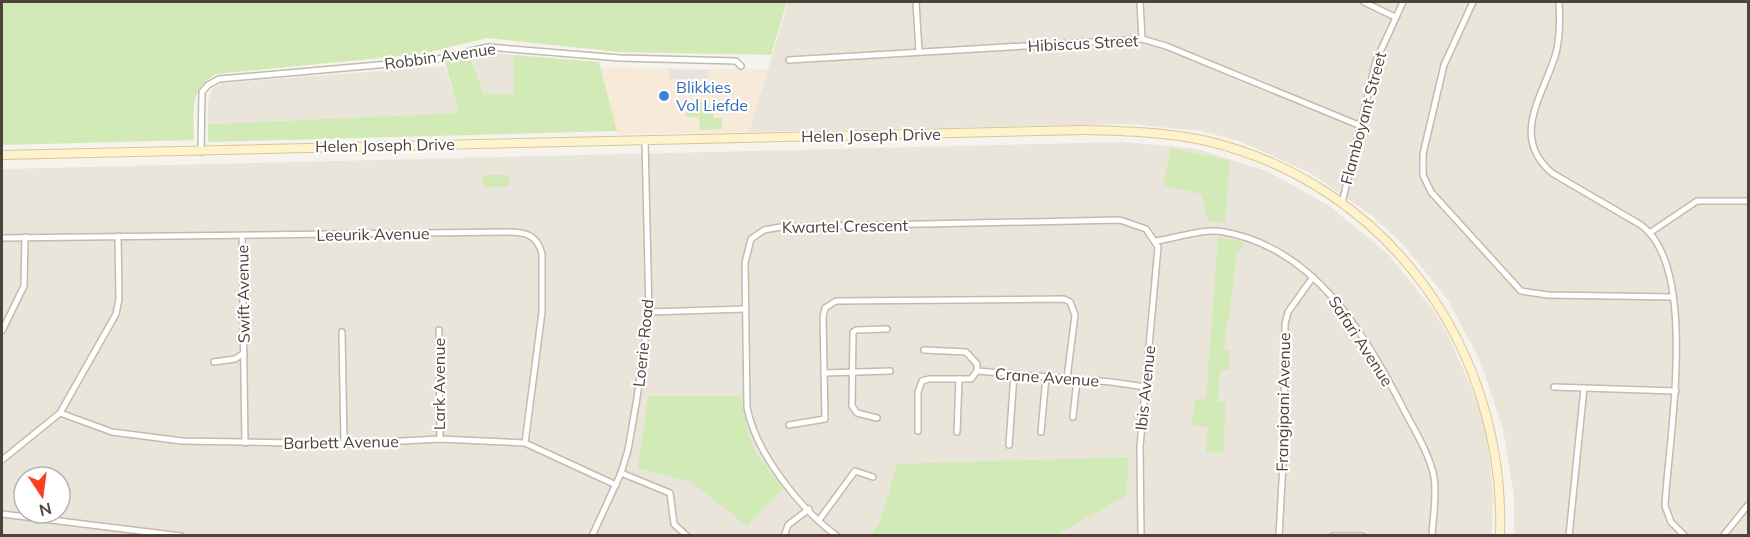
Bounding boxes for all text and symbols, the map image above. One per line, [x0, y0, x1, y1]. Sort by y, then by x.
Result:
street label: Hibiscus Street [1027, 30, 1139, 56]
street label: Robbin Avenue [383, 38, 497, 74]
street label: Flamboyant Street [1336, 49, 1390, 186]
place label: Blikkies Vol Liefde [676, 77, 748, 115]
marker: Blikkies Vol Liefde [657, 89, 671, 103]
street label: Helen Joseph Drive [801, 124, 941, 146]
street label: Helen Joseph Drive [315, 134, 455, 156]
street label: Kwartel Crescent [782, 215, 909, 237]
street label: Leeurik Avenue [316, 223, 430, 245]
street label: Swift Avenue [232, 245, 254, 343]
street label: Safari Avenue [1324, 292, 1398, 390]
street label: Loerie Road [628, 298, 658, 388]
street label: Frangipani Avenue [1272, 332, 1294, 472]
street label: Lark Avenue [429, 338, 449, 430]
street label: Ibis Avenue [1131, 344, 1159, 432]
street label: Crane Avenue [994, 363, 1100, 391]
street label: Barbett Avenue [283, 431, 399, 453]
north arrow [12, 465, 72, 525]
text: N [37, 499, 54, 521]

